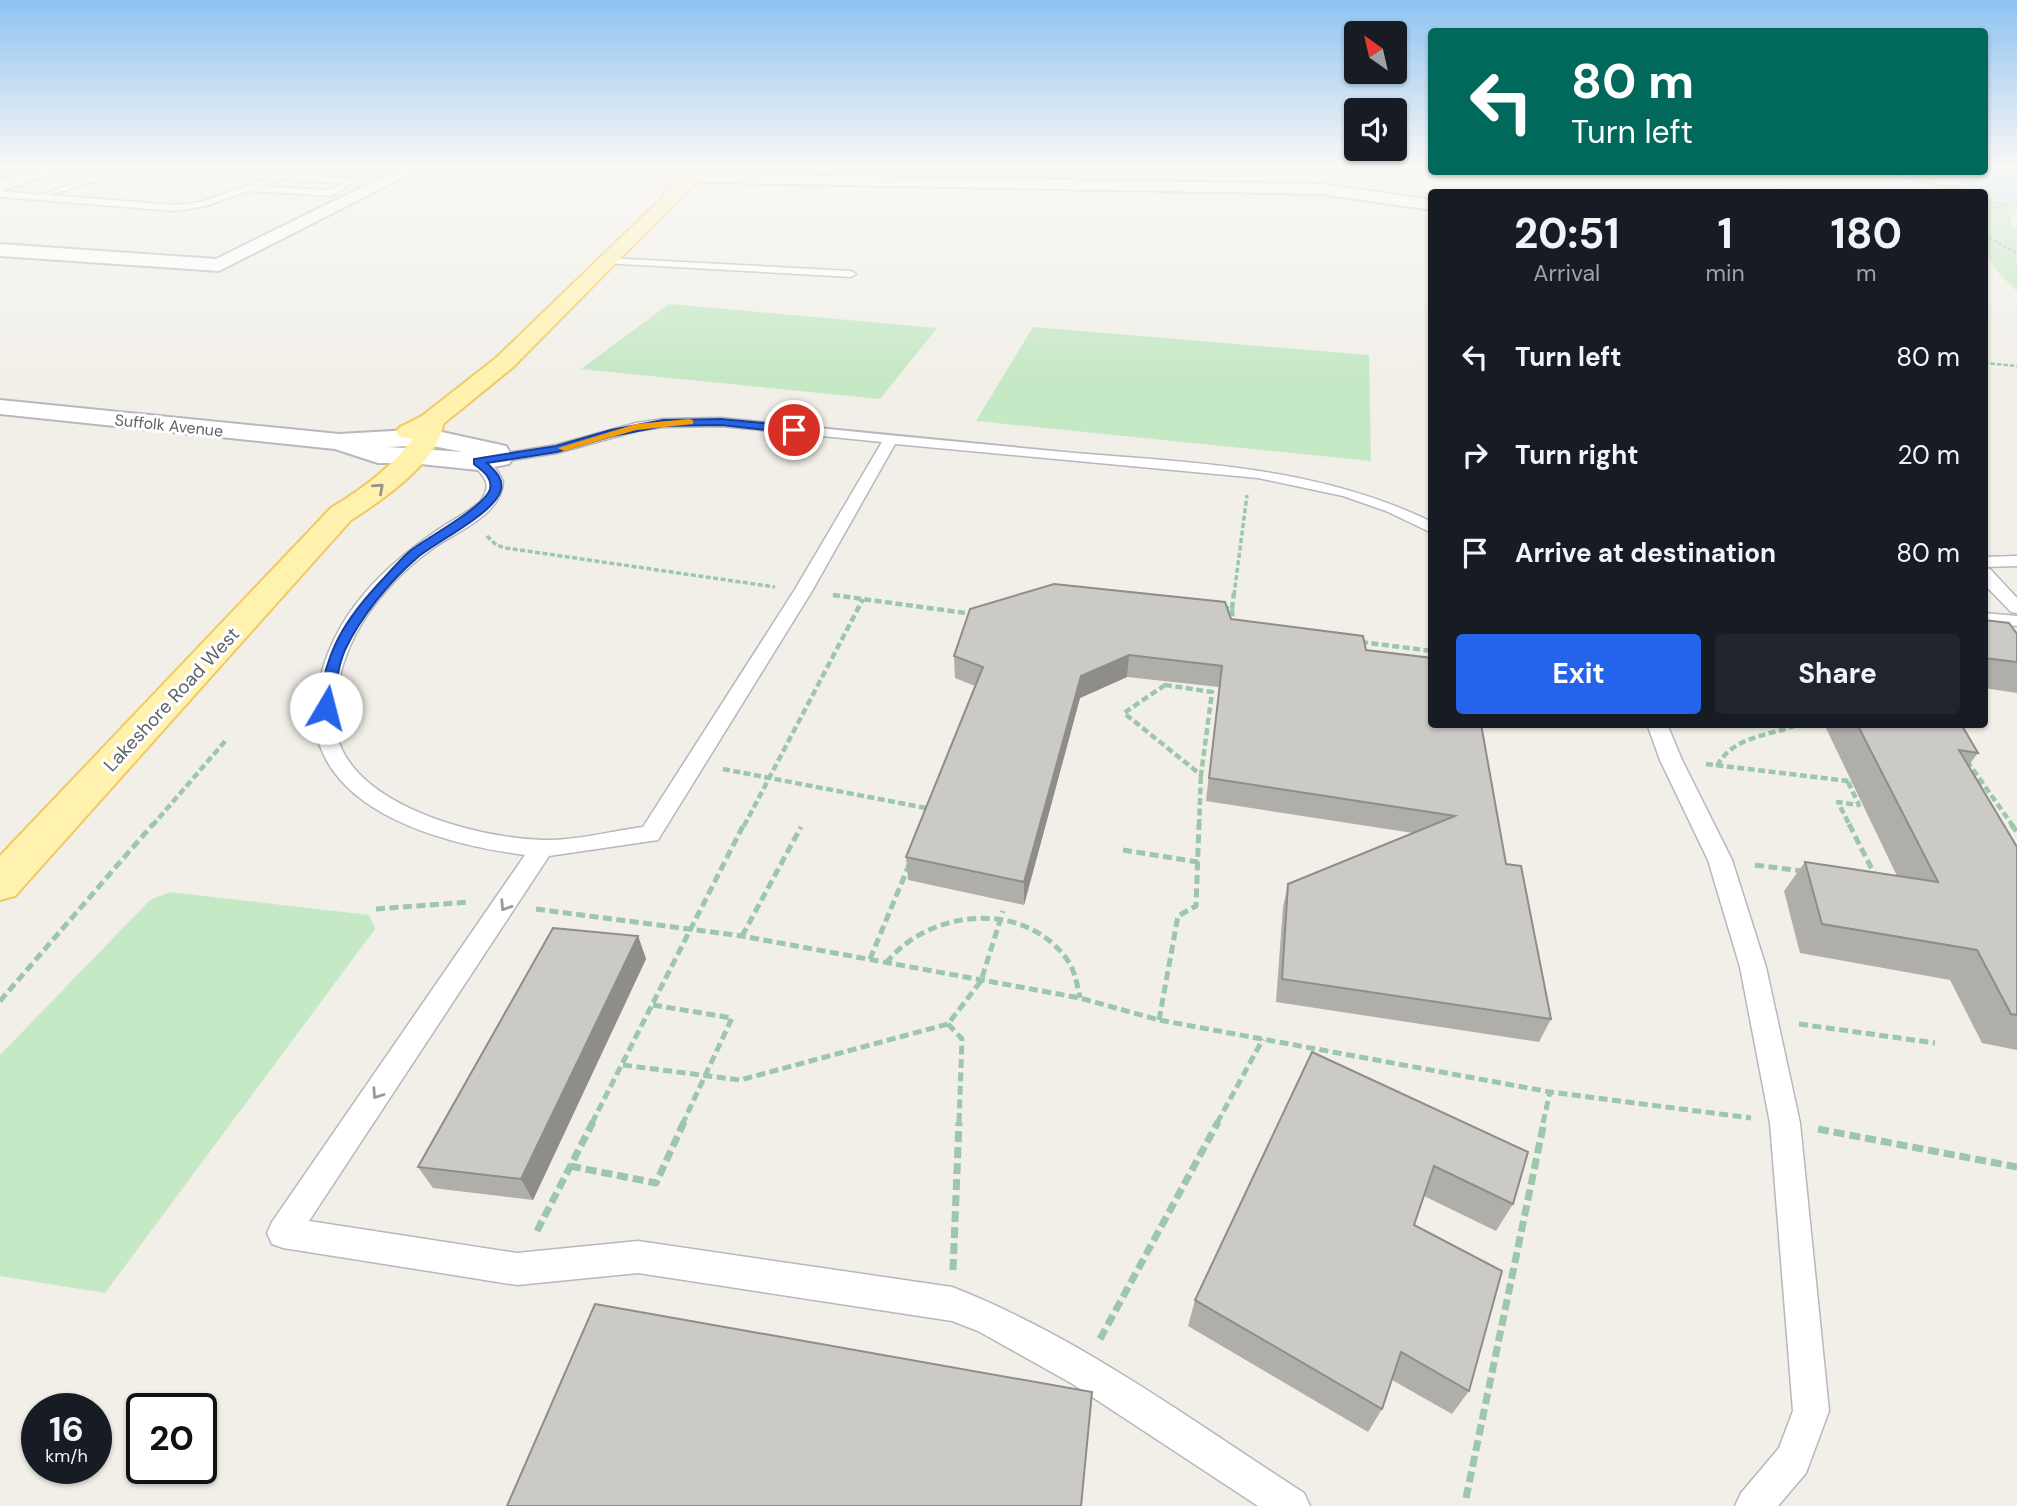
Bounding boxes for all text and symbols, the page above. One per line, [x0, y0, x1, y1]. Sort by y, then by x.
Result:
north arrow [1344, 21, 1407, 84]
map controls [1344, 21, 1407, 161]
text: 80 m [1571, 49, 1694, 113]
icon: left [1456, 56, 1547, 147]
button: sound [1344, 98, 1407, 161]
text: Turn left [1571, 111, 1693, 153]
text: 20:51 [1514, 206, 1620, 261]
text: 1 [1717, 206, 1733, 261]
text: 180 [1831, 206, 1902, 261]
text: Arrival [1533, 258, 1600, 288]
text: min [1706, 258, 1745, 288]
text: m [1856, 258, 1877, 288]
icon: left [1456, 338, 1494, 376]
text: Turn left [1515, 340, 1622, 374]
text: 80 m [1896, 340, 1960, 374]
pin [764, 400, 824, 460]
street label: Suffolk Avenue [114, 409, 224, 442]
icon: arrive [775, 411, 813, 449]
icon: right [1456, 436, 1494, 474]
text: Turn right [1515, 438, 1639, 472]
text: 20 m [1897, 438, 1960, 472]
one-way arrow [371, 483, 384, 496]
icon: arrive [1456, 534, 1494, 572]
text: Arrive at destination [1515, 536, 1776, 570]
text: 80 m [1896, 536, 1960, 570]
street label: Lakeshore Road West [98, 622, 245, 777]
button: Exit [1456, 634, 1701, 714]
button: Share [1715, 634, 1960, 714]
position arrow [289, 671, 363, 745]
one-way arrow [501, 898, 514, 911]
one-way arrow [373, 1086, 386, 1099]
speed limit sign: 20 [126, 1393, 217, 1484]
text: 16 [49, 1406, 84, 1452]
text: km/h [45, 1444, 88, 1468]

